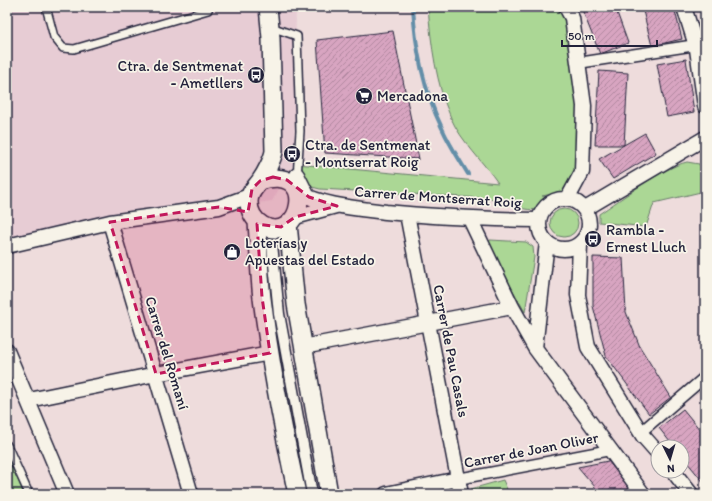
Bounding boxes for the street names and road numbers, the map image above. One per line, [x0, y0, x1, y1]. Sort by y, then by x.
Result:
street label: Carrer de Montserrat Roig [354, 182, 523, 212]
street label: Carrer de Pau Casals [429, 283, 473, 419]
street label: Carrer del Romaní [141, 294, 193, 412]
street label: Carrer de Joan Oliver [462, 428, 600, 472]

